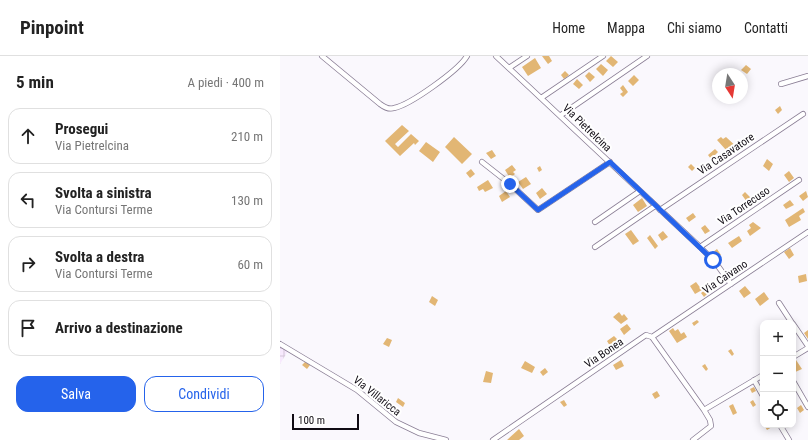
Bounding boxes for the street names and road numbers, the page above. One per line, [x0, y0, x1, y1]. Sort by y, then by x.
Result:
street label: Via Pietrelcina [560, 102, 614, 154]
street label: Via Casavatore [695, 130, 757, 178]
street label: Via Torrecuso [716, 184, 773, 228]
street label: Via Caivano [700, 257, 750, 297]
street label: Via Bonea [582, 335, 626, 371]
street label: Via Villaricca [351, 373, 403, 419]

